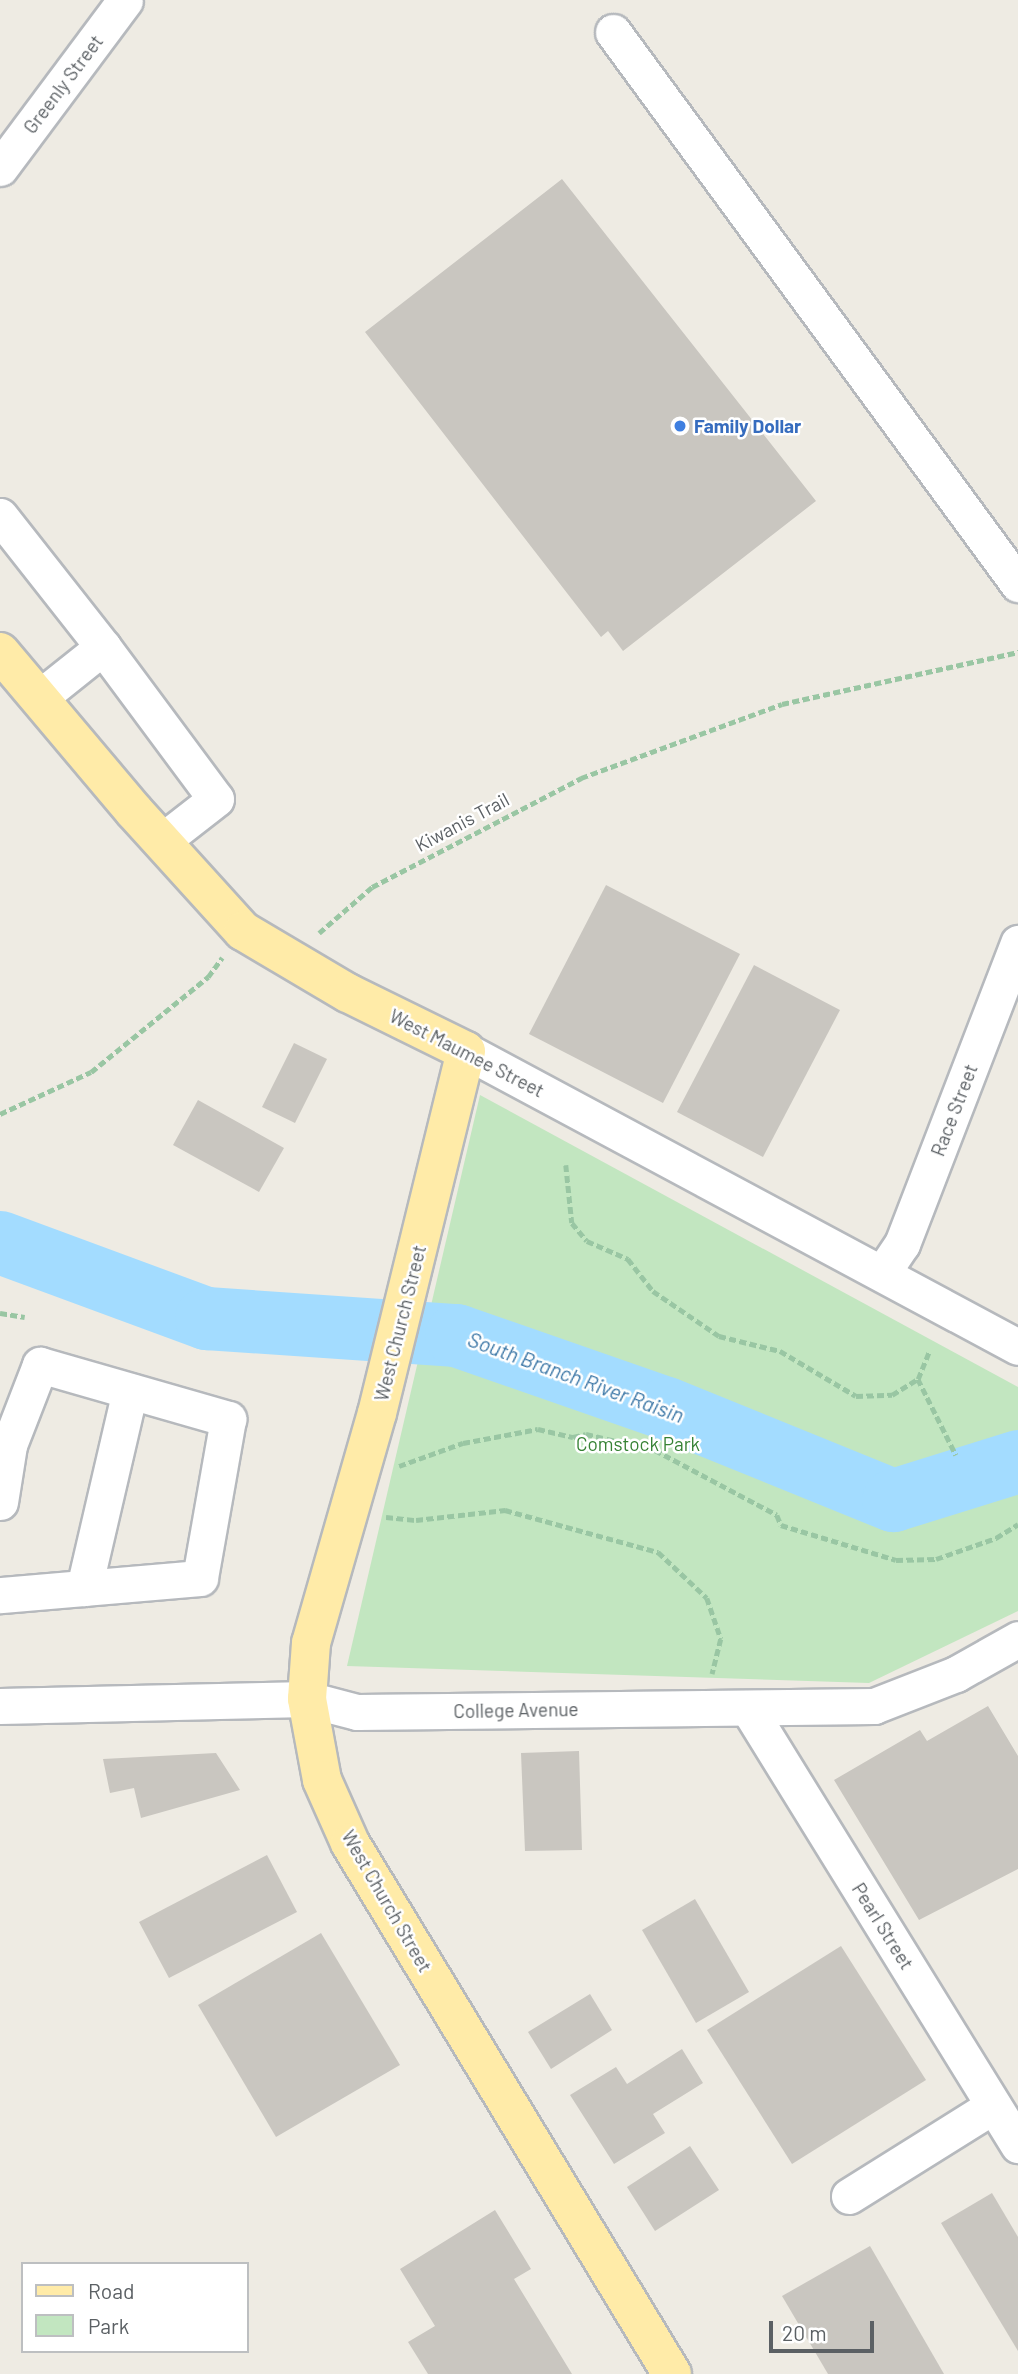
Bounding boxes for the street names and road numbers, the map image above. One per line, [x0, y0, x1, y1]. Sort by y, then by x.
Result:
street label: Greenly Street [18, 30, 108, 138]
street label: Kiwanis Trail [411, 788, 513, 856]
street label: West Maumee Street [386, 1004, 548, 1102]
street label: Race Street [926, 1061, 982, 1159]
street label: West Church Street [370, 1243, 430, 1403]
street label: College Avenue [453, 1698, 579, 1722]
street label: West Church Street [337, 1826, 437, 1976]
street label: Pearl Street [847, 1879, 919, 1973]

